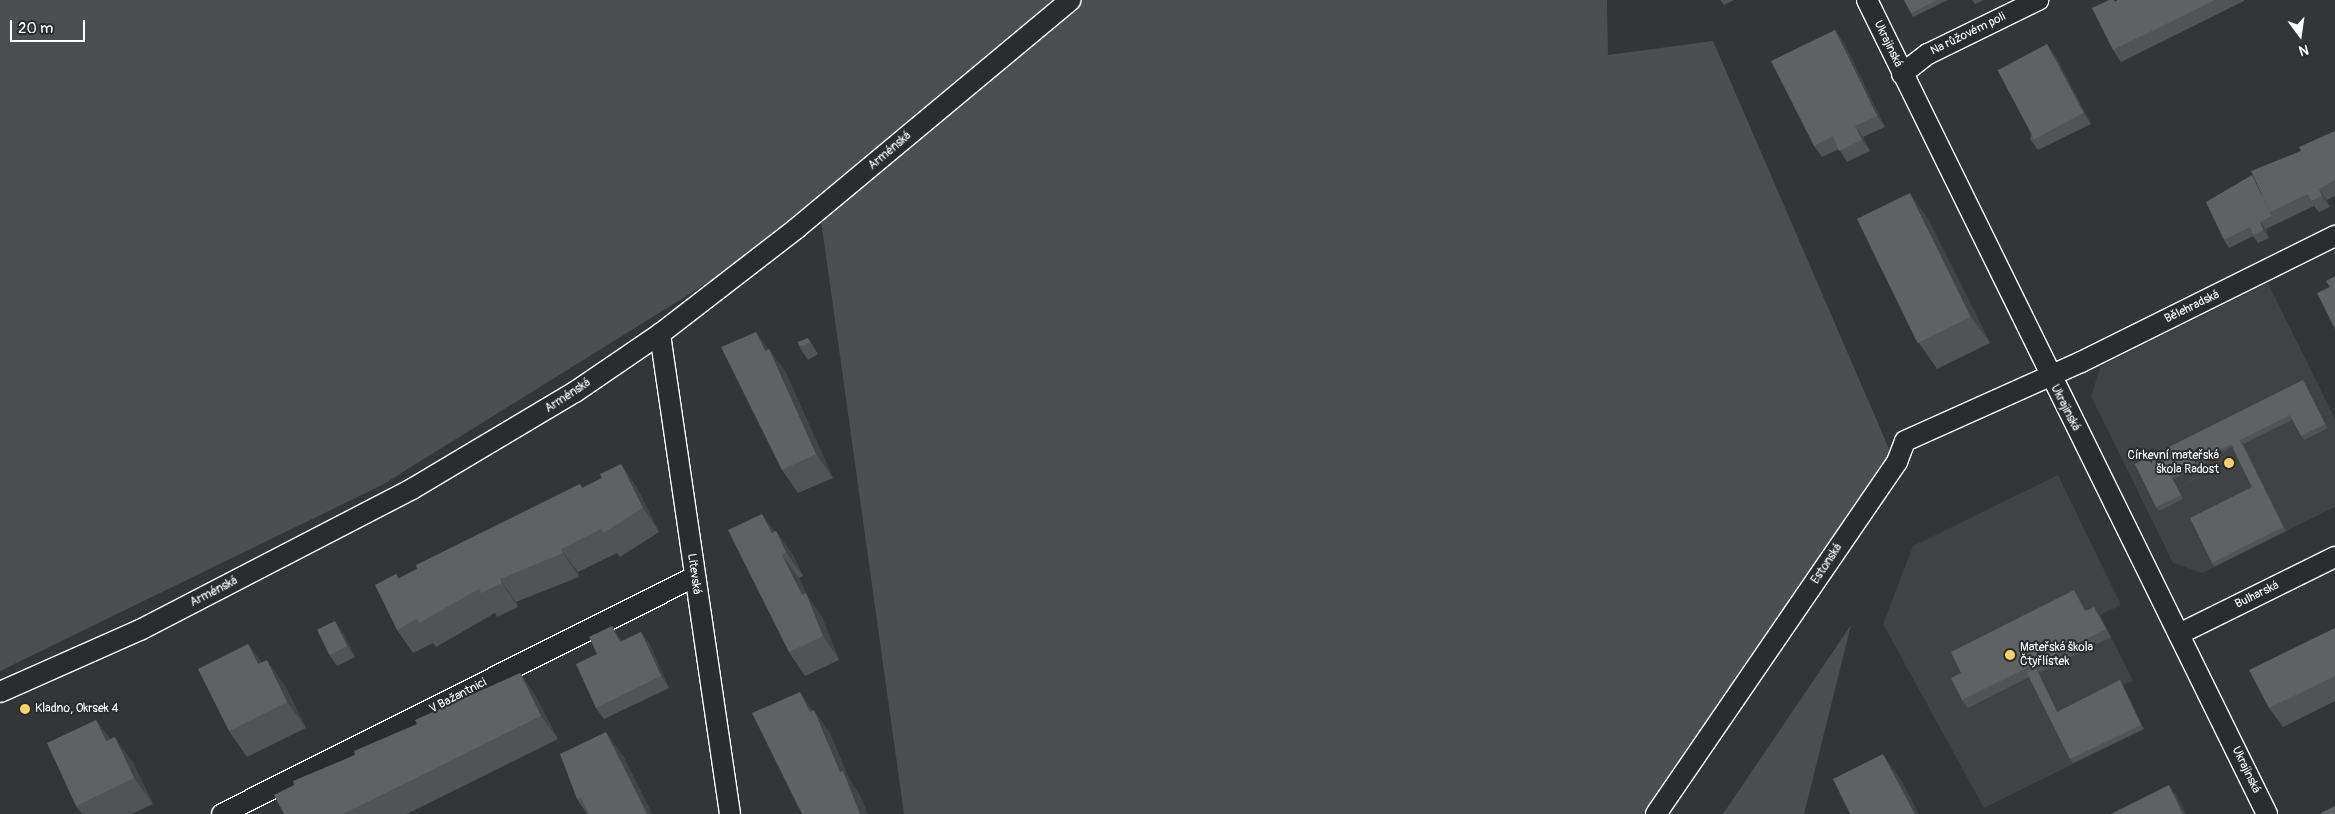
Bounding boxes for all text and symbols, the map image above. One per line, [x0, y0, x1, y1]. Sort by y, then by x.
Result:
scale bar [12, 10, 88, 42]
street label: Na růžovém poli [1928, 10, 2008, 58]
north arrow [2275, 10, 2325, 60]
street label: Ukrajinská [1871, 18, 1905, 70]
text: 20 m [18, 19, 53, 38]
text: N [2297, 41, 2310, 59]
street label: Arménská [866, 129, 914, 173]
street label: Bělehradská [2162, 288, 2222, 326]
street label: Arménská [542, 376, 594, 416]
street label: Ukrajinská [2047, 382, 2083, 434]
place label: Církevní mateřská škola Radost [2128, 449, 2219, 477]
marker: Církevní mateřská škola Radost [2223, 457, 2235, 469]
street label: Estonská [1808, 541, 1846, 587]
street label: Litevská [684, 553, 704, 595]
street label: Arménská [188, 574, 240, 610]
street label: Bulharská [2233, 578, 2281, 612]
place label: Mateřská škola Čtyřlístek [2020, 641, 2093, 669]
marker: Mateřská škola Čtyřlístek [2004, 649, 2016, 661]
street label: V Bažantnici [427, 675, 489, 717]
place label: Kladno, Okrsek 4 [35, 702, 118, 716]
marker: Kladno, Okrsek 4 [19, 703, 31, 715]
street label: Ukrajinská [2229, 744, 2263, 796]

